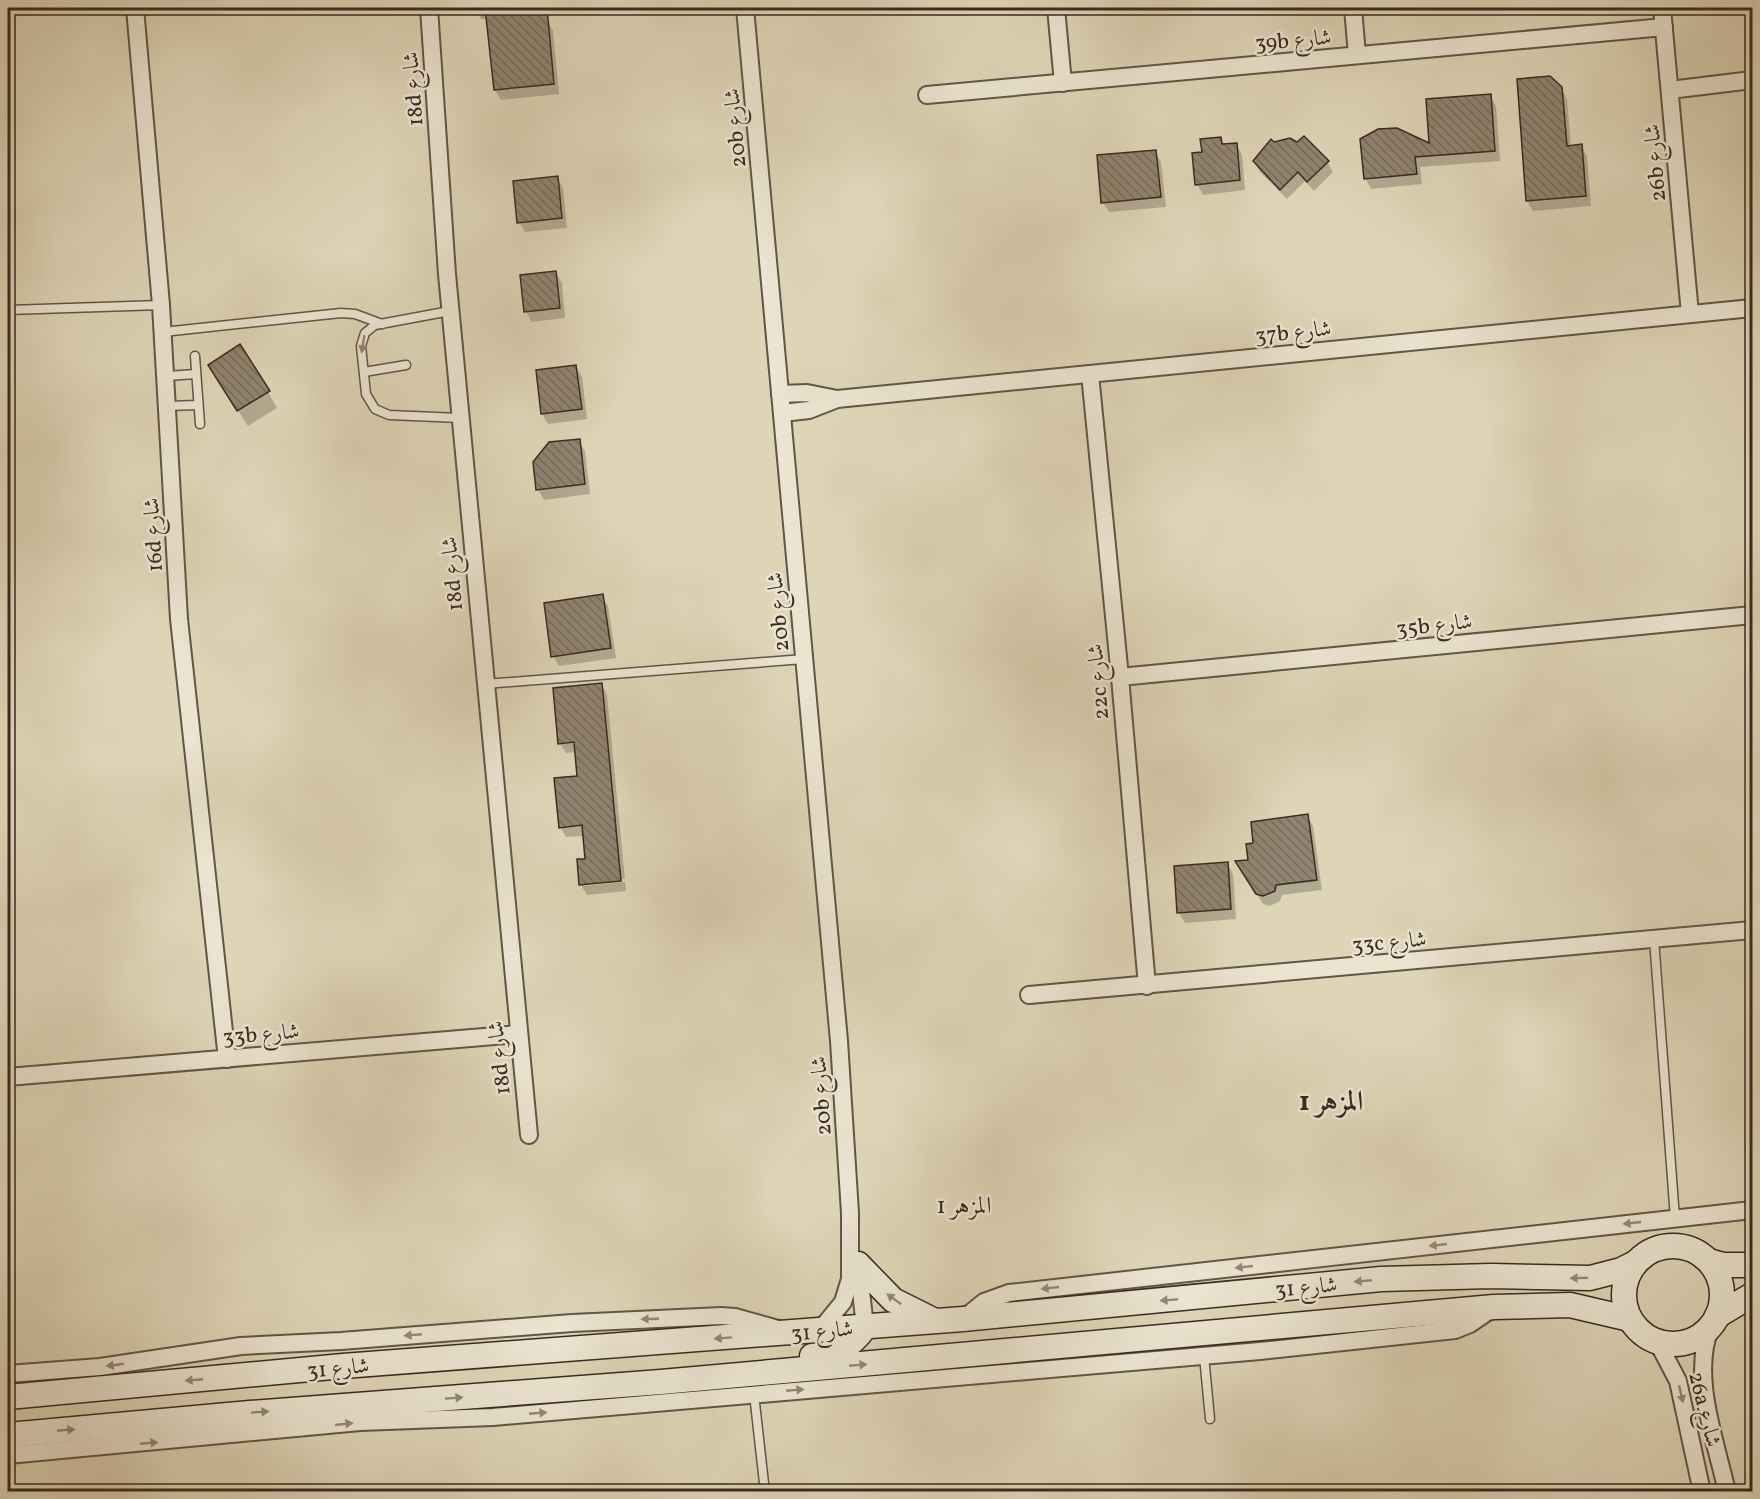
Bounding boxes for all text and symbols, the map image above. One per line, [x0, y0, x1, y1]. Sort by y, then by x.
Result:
street label: 39b شارع [1254, 23, 1333, 61]
street label: 18d شارع [396, 50, 434, 127]
street label: 20b شارع [718, 87, 756, 169]
street label: 26b شارع [1638, 123, 1676, 203]
street label: 37b شارع [1254, 314, 1333, 354]
one-way arrow [359, 335, 368, 354]
street label: 16d شارع [137, 497, 173, 573]
street label: 18d شارع [435, 535, 473, 612]
street label: 20b شارع [761, 571, 799, 653]
street label: 35b شارع [1395, 607, 1474, 647]
street label: 22c شارع [1081, 642, 1119, 721]
street label: 33c شارع [1351, 925, 1428, 963]
street label: 33b شارع [221, 1017, 301, 1055]
street label: 18d شارع [481, 1019, 521, 1097]
street label: 20b شارع [804, 1055, 842, 1137]
district label: المزهر 1 [1299, 1083, 1363, 1122]
district label: المزهر 1 [936, 1190, 992, 1224]
one-way arrow [1622, 1218, 1641, 1228]
one-way arrow [1428, 1240, 1447, 1250]
one-way arrow [1235, 1262, 1254, 1271]
street label: شارع 31 [1274, 1270, 1339, 1308]
one-way arrow [1570, 1274, 1589, 1283]
one-way arrow [1354, 1276, 1373, 1286]
one-way arrow [1041, 1284, 1060, 1293]
one-way arrow [886, 1293, 902, 1305]
one-way arrow [1160, 1295, 1179, 1305]
street label: شارع 31 [790, 1314, 855, 1352]
one-way arrow [640, 1315, 659, 1324]
one-way arrow [404, 1331, 423, 1340]
one-way arrow [713, 1333, 732, 1342]
street label: شارع 31 [306, 1351, 371, 1389]
one-way arrow [105, 1360, 124, 1369]
one-way arrow [849, 1360, 868, 1370]
street label: 26a شارع [1678, 1369, 1728, 1451]
one-way arrow [184, 1375, 203, 1385]
one-way arrow [786, 1385, 805, 1395]
one-way arrow [1677, 1385, 1687, 1403]
one-way arrow [445, 1393, 464, 1402]
one-way arrow [250, 1407, 269, 1417]
one-way arrow [529, 1408, 548, 1418]
one-way arrow [334, 1419, 353, 1429]
one-way arrow [56, 1425, 75, 1435]
one-way arrow [140, 1438, 159, 1447]

